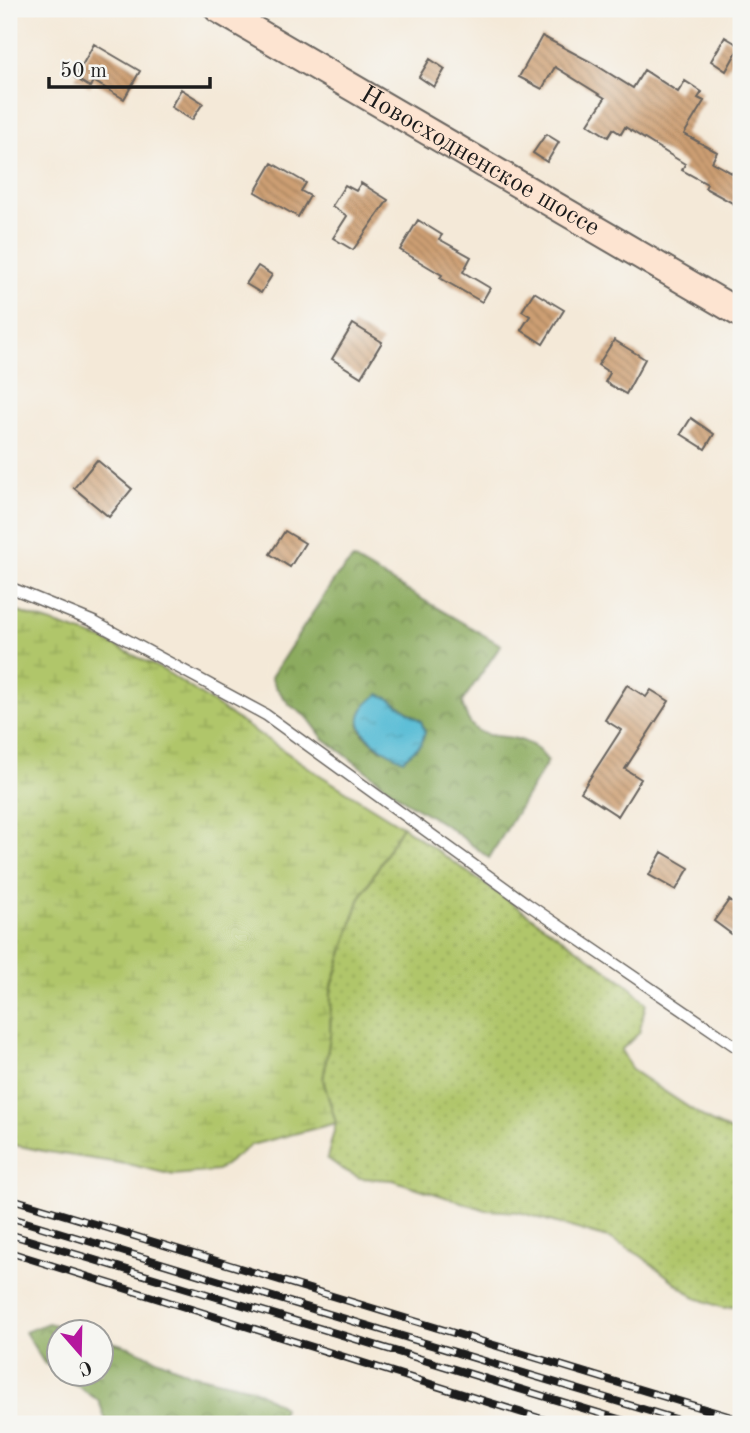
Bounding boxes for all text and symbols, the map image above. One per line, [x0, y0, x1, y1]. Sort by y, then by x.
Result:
scale bar [49, 46, 210, 90]
text: 50 m [60, 61, 107, 82]
street label: Новосходненское шоссе [356, 82, 604, 241]
north arrow [46, 1318, 116, 1388]
text: С [76, 1356, 94, 1378]

